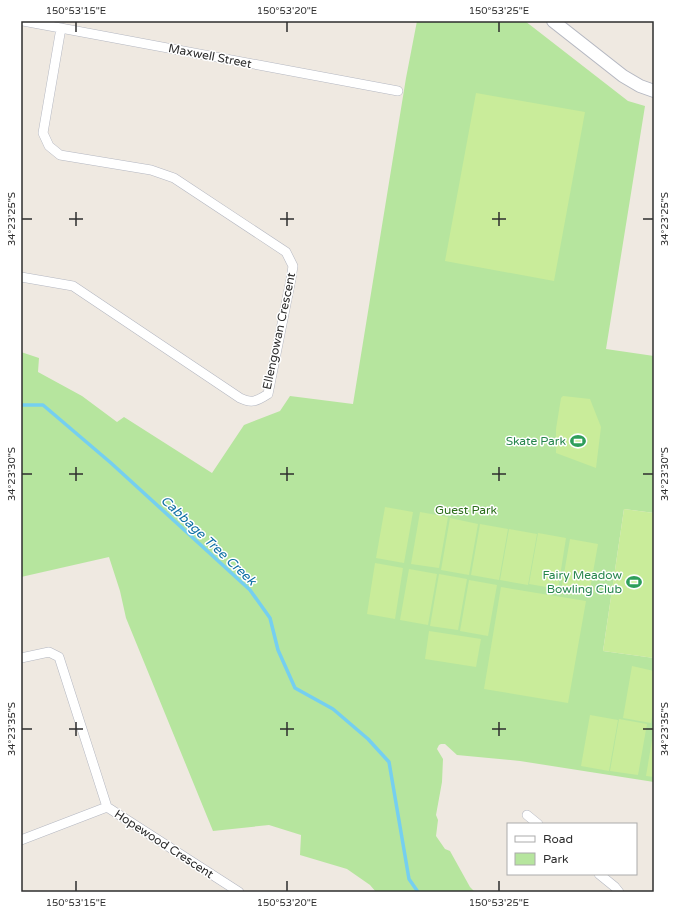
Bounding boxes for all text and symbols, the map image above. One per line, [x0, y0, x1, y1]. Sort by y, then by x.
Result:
text: 150°53'15"E [46, 5, 106, 17]
text: 150°53'20"E [257, 5, 317, 17]
text: 150°53'25"E [469, 5, 529, 17]
street label: Maxwell Street [167, 41, 253, 71]
text: 34°23'25"S [6, 192, 18, 246]
text: 34°23'25"S [659, 192, 671, 246]
street label: Ellengowan Crescent [260, 271, 298, 391]
sports icon: Skate Park [569, 432, 587, 450]
place label: Skate Park [506, 434, 566, 448]
text: 34°23'30"S [6, 447, 18, 501]
text: 34°23'30"S [659, 447, 671, 501]
water label: Cabbage Tree Creek [157, 492, 260, 590]
park label: Guest Park [435, 503, 498, 517]
place label: Fairy Meadow Bowling Club [542, 568, 622, 596]
sports icon: Fairy Meadow Bowling Club [625, 573, 643, 591]
text: 34°23'35"S [6, 702, 18, 756]
text: 34°23'35"S [659, 702, 671, 756]
street label: Hopewood Crescent [112, 807, 217, 881]
legend [507, 823, 637, 875]
text: Road [543, 832, 573, 846]
text: Park [543, 852, 569, 866]
text: 150°53'15"E [46, 897, 106, 909]
text: 150°53'20"E [257, 897, 317, 909]
text: 150°53'25"E [469, 897, 529, 909]

